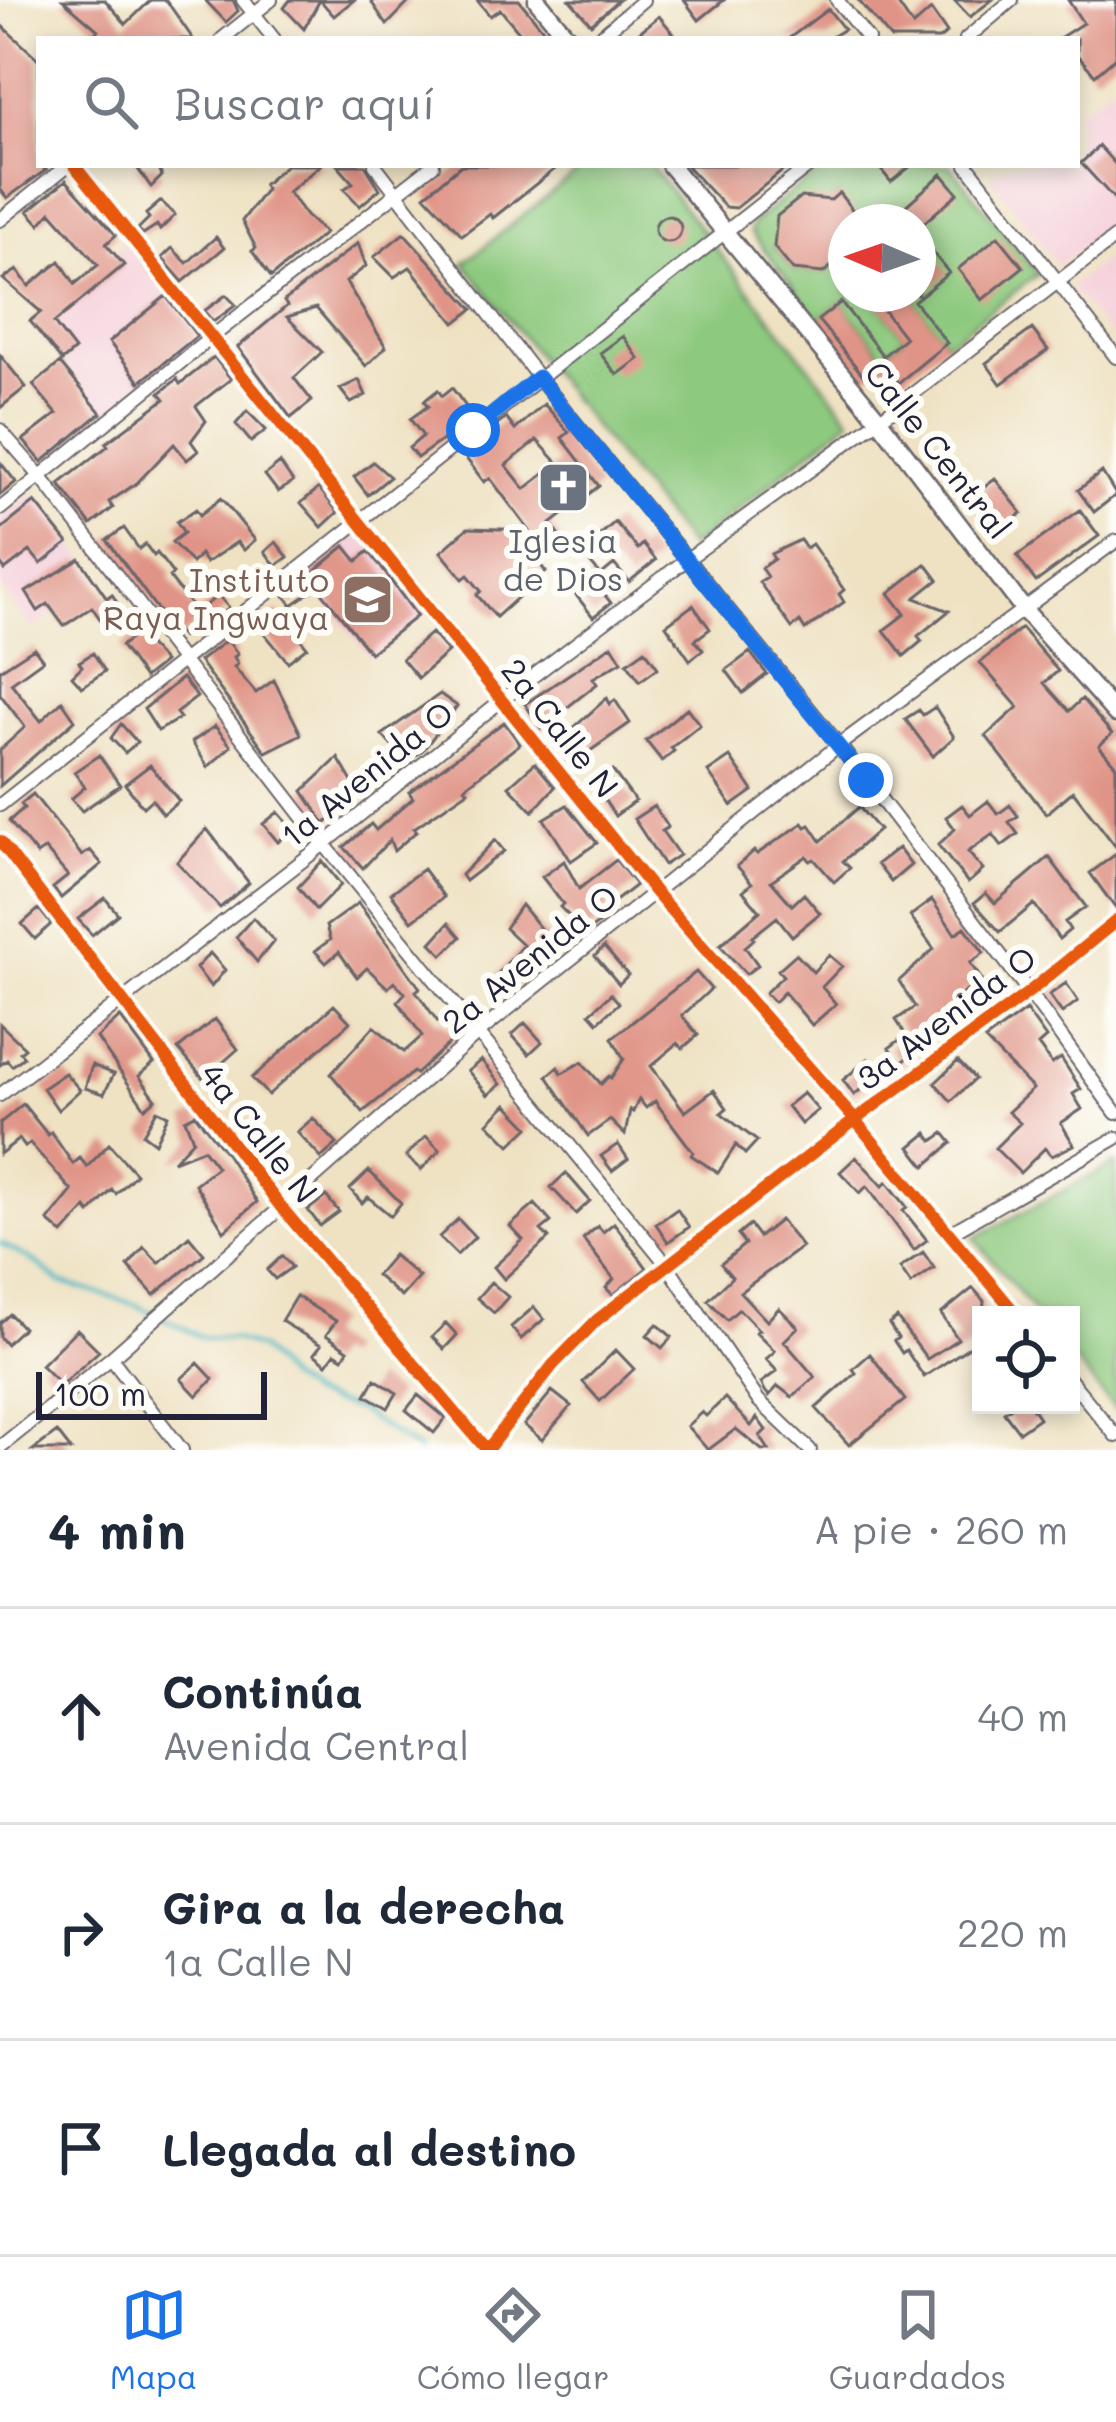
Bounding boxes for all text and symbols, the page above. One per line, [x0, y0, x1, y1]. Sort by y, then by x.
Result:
search box [36, 36, 1080, 168]
icon: search [78, 69, 144, 135]
text: Buscar aquí [174, 73, 436, 131]
north arrow [828, 204, 936, 312]
street label: Calle Central [856, 352, 1022, 547]
route start [446, 403, 500, 457]
church icon: Iglesia de Dios [535, 459, 591, 515]
place label: Iglesia de Dios [503, 518, 623, 599]
place label: Instituto Raya Ingwaya [103, 557, 329, 639]
school or university icon: Instituto Raya Ingwaya [340, 571, 396, 627]
street label: 2a Calle N [493, 649, 629, 806]
street label: 1a Avenida O [271, 690, 461, 856]
route end [839, 753, 893, 807]
street label: 2a Avenida O [433, 874, 626, 1042]
street label: 3a Avenida O [847, 935, 1044, 1098]
street label: 4a Calle N [192, 1053, 328, 1211]
map controls [972, 1306, 1080, 1414]
button: locate [972, 1306, 1080, 1414]
scale bar [36, 1366, 267, 1419]
text: 100 m [54, 1371, 146, 1414]
text: 4 min [48, 1495, 186, 1562]
text: A pie · 260 m [814, 1503, 1068, 1554]
text: Continúa [162, 1661, 363, 1719]
icon: ahead [48, 1683, 114, 1749]
text: 40 m [977, 1690, 1068, 1741]
text: Avenida Central [162, 1719, 469, 1770]
text: Gira a la derecha [162, 1877, 565, 1935]
icon: right [48, 1899, 114, 1965]
text: 220 m [957, 1906, 1068, 1957]
text: 1a Calle N [162, 1935, 353, 1986]
icon: arrive [48, 2115, 114, 2181]
text: Llegada al destino [162, 2119, 576, 2177]
tab: Mapa [110, 2282, 197, 2397]
tab: Cómo llegar [417, 2282, 609, 2397]
tab: Guardados [829, 2282, 1006, 2397]

